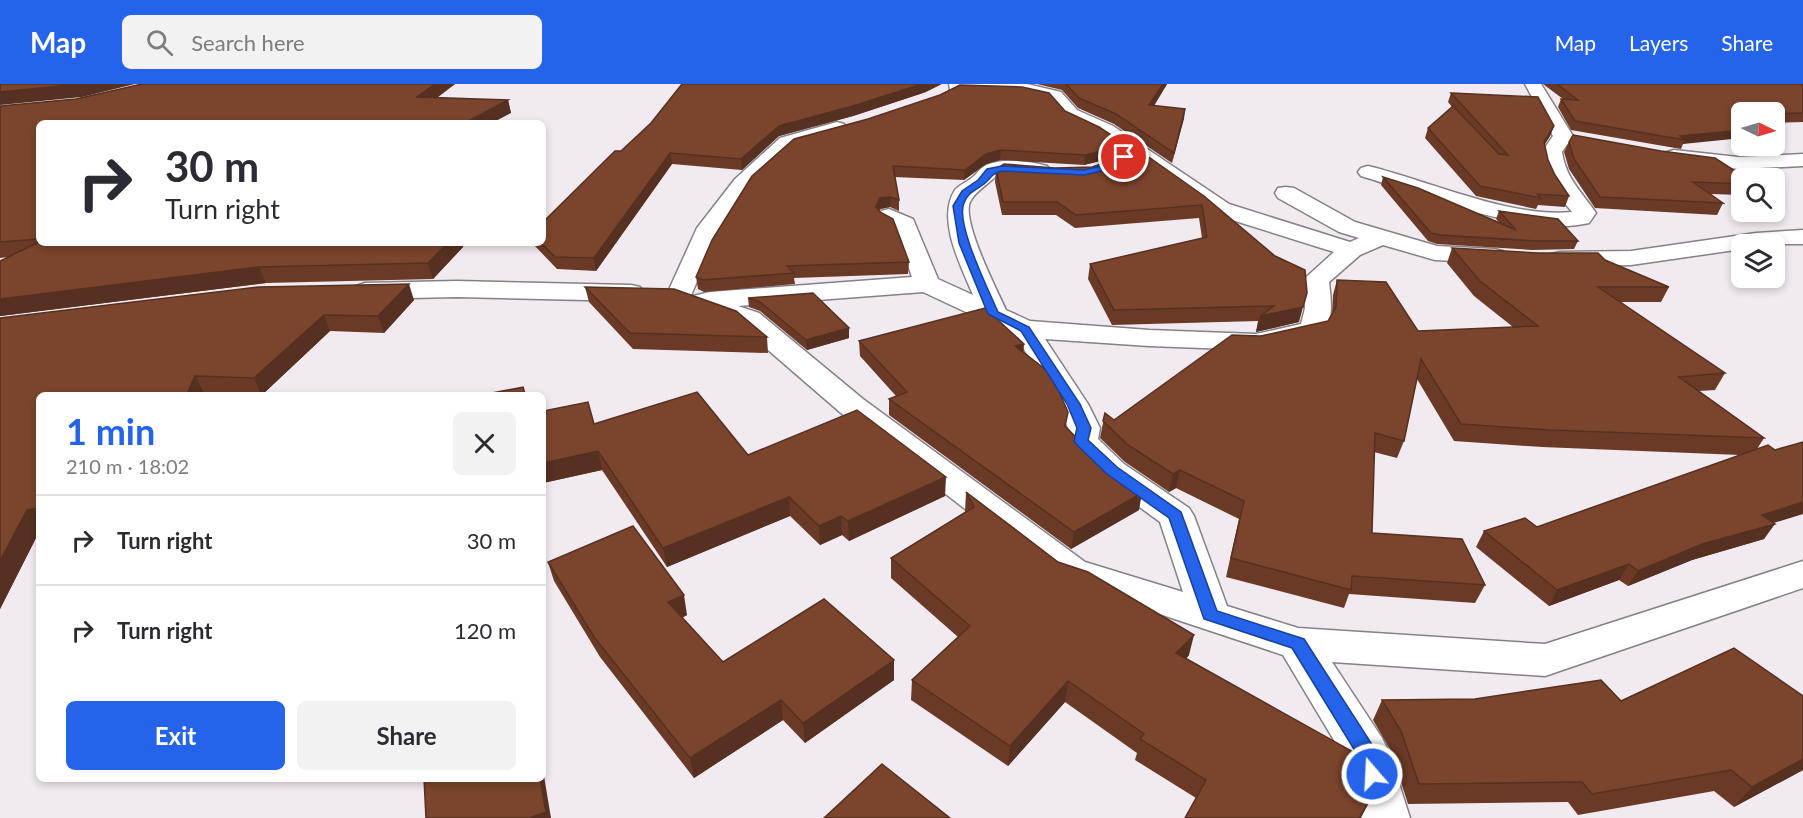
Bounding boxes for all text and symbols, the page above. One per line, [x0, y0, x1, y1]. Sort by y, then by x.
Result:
search box [122, 15, 542, 69]
text: Map [30, 25, 86, 59]
icon: search [143, 26, 176, 59]
text: Search here [191, 29, 305, 56]
text: Map [1555, 30, 1596, 55]
text: Layers [1629, 30, 1688, 55]
text: Share [1721, 30, 1773, 55]
north arrow [1731, 102, 1785, 156]
map controls [1731, 102, 1785, 288]
pin [1098, 131, 1149, 182]
icon: arrive [1107, 140, 1140, 173]
text: 30 m [165, 141, 259, 191]
icon: right [66, 144, 144, 222]
button: search [1731, 168, 1785, 222]
text: Turn right [165, 192, 280, 225]
button: layers [1731, 234, 1785, 288]
text: 1 min [66, 409, 155, 453]
button: close [453, 412, 516, 475]
text: 210 m · 18:02 [66, 454, 189, 478]
icon: right [66, 524, 99, 557]
text: Turn right [117, 527, 212, 554]
text: 30 m [467, 527, 516, 554]
icon: right [66, 614, 99, 647]
text: Turn right [117, 617, 212, 644]
text: 120 m [454, 617, 516, 644]
button: Exit [66, 701, 285, 770]
button: Share [297, 701, 516, 770]
position arrow [1340, 742, 1404, 806]

